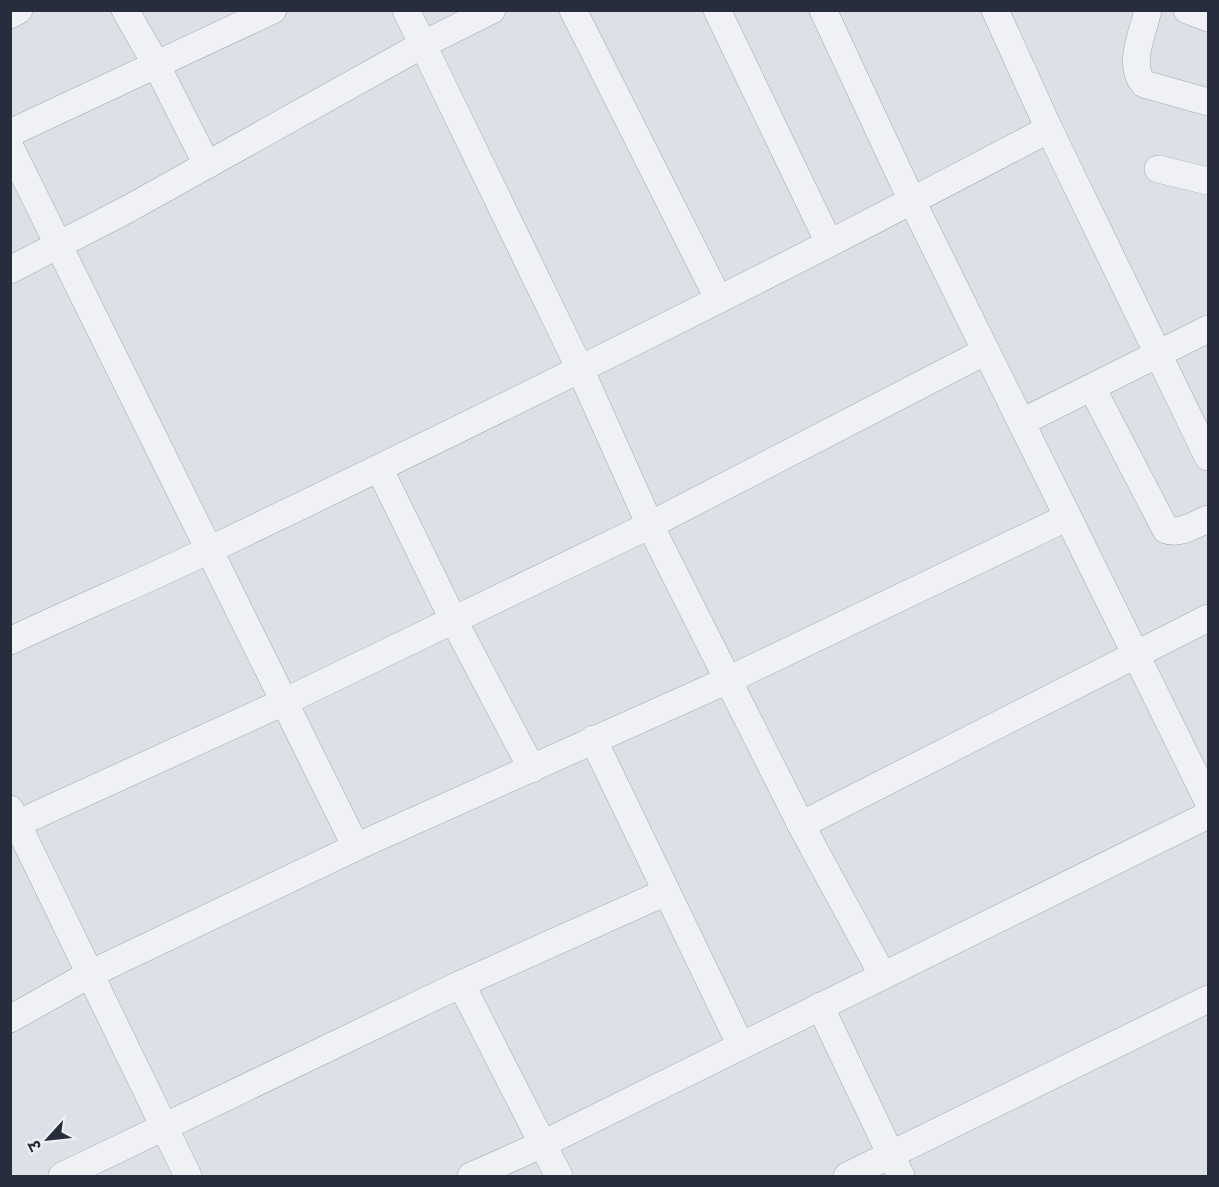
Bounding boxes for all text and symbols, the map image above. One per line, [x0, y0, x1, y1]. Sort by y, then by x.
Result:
north arrow [18, 1109, 78, 1169]
text: उ [22, 1135, 48, 1156]

